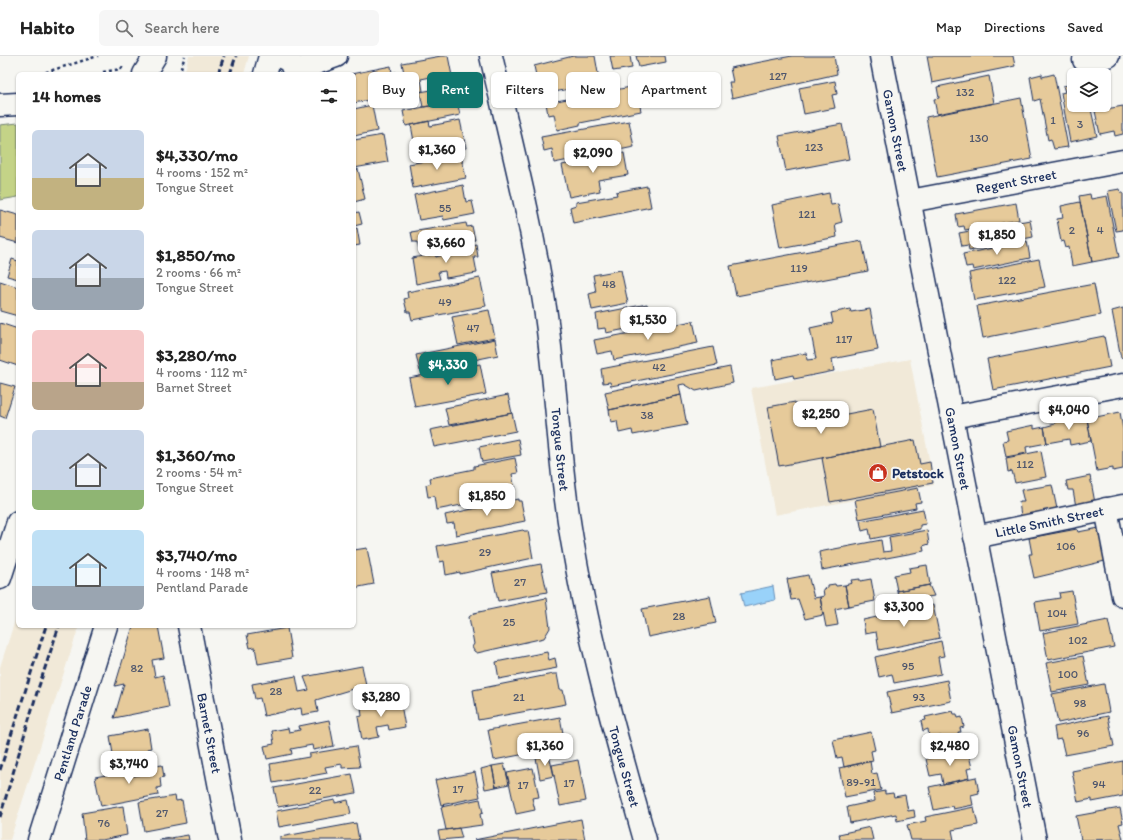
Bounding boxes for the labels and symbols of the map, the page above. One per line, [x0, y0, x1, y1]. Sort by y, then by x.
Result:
house number: 127 [769, 69, 787, 83]
house number: 132 [956, 85, 975, 99]
street label: Gamon Street [879, 88, 912, 173]
house number: 1 [1050, 113, 1056, 127]
house number: 3 [1077, 117, 1084, 131]
house number: 130 [969, 131, 989, 145]
pin: $1,360 [404, 137, 470, 171]
pin: $2,090 [560, 140, 626, 174]
house number: 123 [805, 140, 824, 154]
street label: Regent Street [974, 165, 1058, 197]
house number: 55 [439, 201, 451, 215]
house number: 121 [798, 207, 816, 221]
pin: $1,850 [964, 222, 1030, 256]
house number: 2 [1069, 223, 1076, 237]
house number: 4 [1096, 223, 1104, 237]
pin: $3,660 [413, 230, 479, 264]
house number: 119 [790, 261, 808, 275]
house number: 122 [998, 273, 1017, 287]
house number: 48 [602, 277, 616, 291]
house number: 49 [438, 295, 452, 309]
pin: $1,530 [615, 307, 681, 341]
house number: 47 [466, 321, 480, 335]
house number: 117 [835, 332, 853, 346]
pin: $4,330 [415, 352, 481, 386]
house number: 42 [652, 360, 666, 374]
pin: $4,040 [1036, 397, 1102, 431]
pin: $2,250 [788, 401, 854, 435]
street label: Gamon Street [942, 406, 975, 491]
street label: Tongue Street [548, 407, 573, 492]
house number: 38 [640, 408, 654, 422]
house number: 112 [1016, 457, 1034, 471]
shop icon: Petstock [867, 462, 889, 484]
place label: Petstock [892, 465, 945, 482]
pin: $1,850 [454, 483, 520, 517]
street label: Little Smith Street [994, 502, 1105, 541]
house number: 106 [1056, 539, 1076, 553]
house number: 29 [479, 545, 491, 559]
house number: 27 [514, 575, 526, 589]
pin: $3,300 [871, 594, 937, 628]
house number: 104 [1047, 606, 1067, 620]
house number: 28 [673, 609, 686, 623]
house number: 25 [503, 615, 515, 629]
house number: 102 [1068, 633, 1088, 647]
house number: 95 [902, 659, 914, 673]
house number: 82 [131, 661, 144, 675]
house number: 100 [1058, 667, 1078, 681]
street label: Pentland Parade [50, 683, 96, 783]
house number: 28 [270, 684, 283, 698]
pin: $3,280 [348, 684, 414, 718]
house number: 21 [513, 690, 525, 704]
house number: 93 [913, 690, 926, 704]
street label: Barnet Street [193, 691, 226, 775]
house number: 98 [1074, 696, 1087, 710]
street label: Tongue Street [605, 724, 644, 809]
street label: Gamon Street [1004, 724, 1037, 809]
house number: 96 [1077, 726, 1089, 740]
pin: $1,360 [512, 733, 578, 767]
pin: $2,480 [917, 733, 983, 767]
pin: $3,740 [96, 751, 162, 785]
house number: 89-91 [846, 775, 876, 789]
house number: 17 [563, 776, 575, 790]
house number: 94 [1092, 777, 1106, 791]
house number: 17 [517, 778, 529, 792]
house number: 17 [452, 782, 464, 796]
house number: 22 [309, 783, 322, 797]
house number: 27 [156, 806, 168, 820]
house number: 76 [98, 816, 110, 830]

